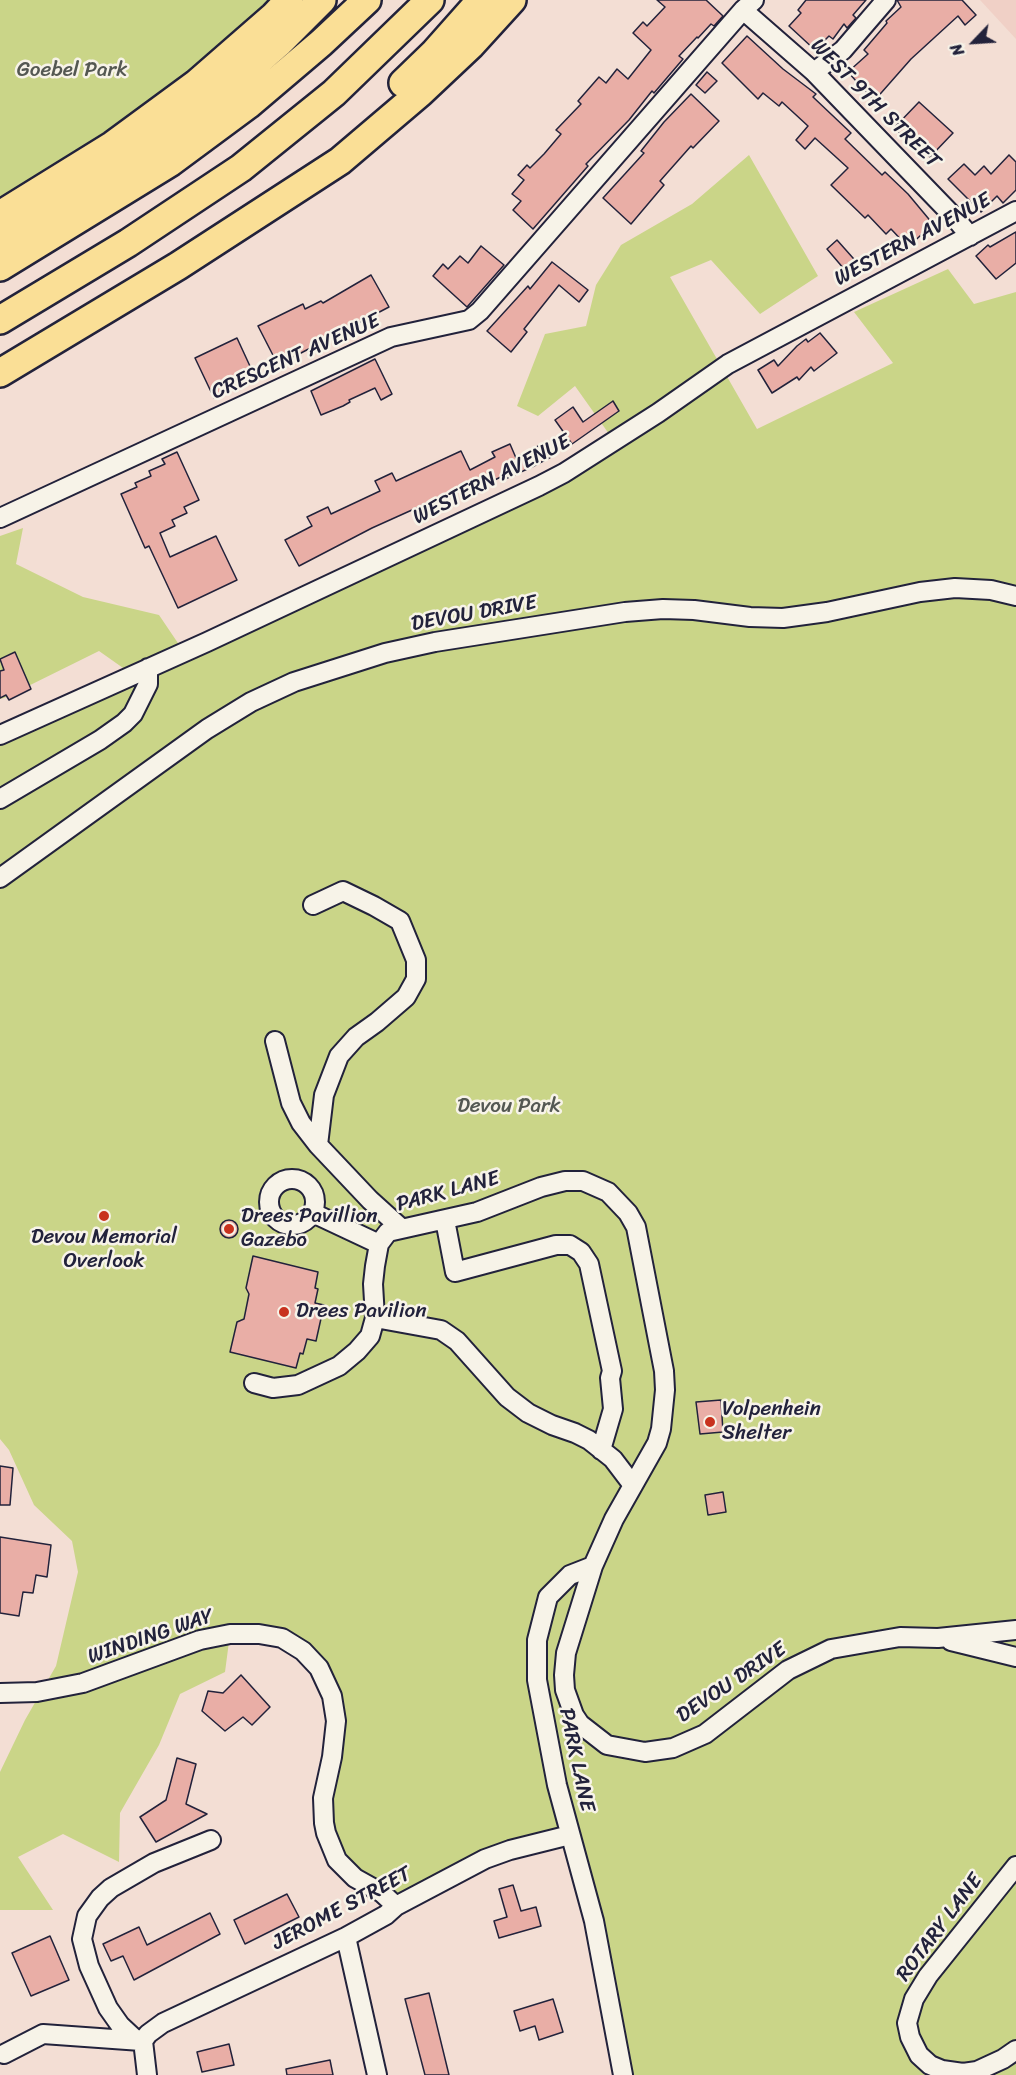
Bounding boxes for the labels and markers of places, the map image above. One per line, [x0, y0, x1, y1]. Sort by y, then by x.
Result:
place label: Drees Pavillion Gazebo [241, 1204, 377, 1254]
marker: Devou Memorial Overlook [97, 1209, 111, 1223]
marker: Drees Pavillion Gazebo [222, 1222, 236, 1236]
place label: Devou Memorial Overlook [31, 1225, 177, 1275]
place label: Drees Pavilion [296, 1299, 427, 1325]
marker: Drees Pavilion [277, 1305, 291, 1319]
place label: Volpenhein Shelter [722, 1397, 821, 1447]
marker: Volpenhein Shelter [703, 1415, 717, 1429]

